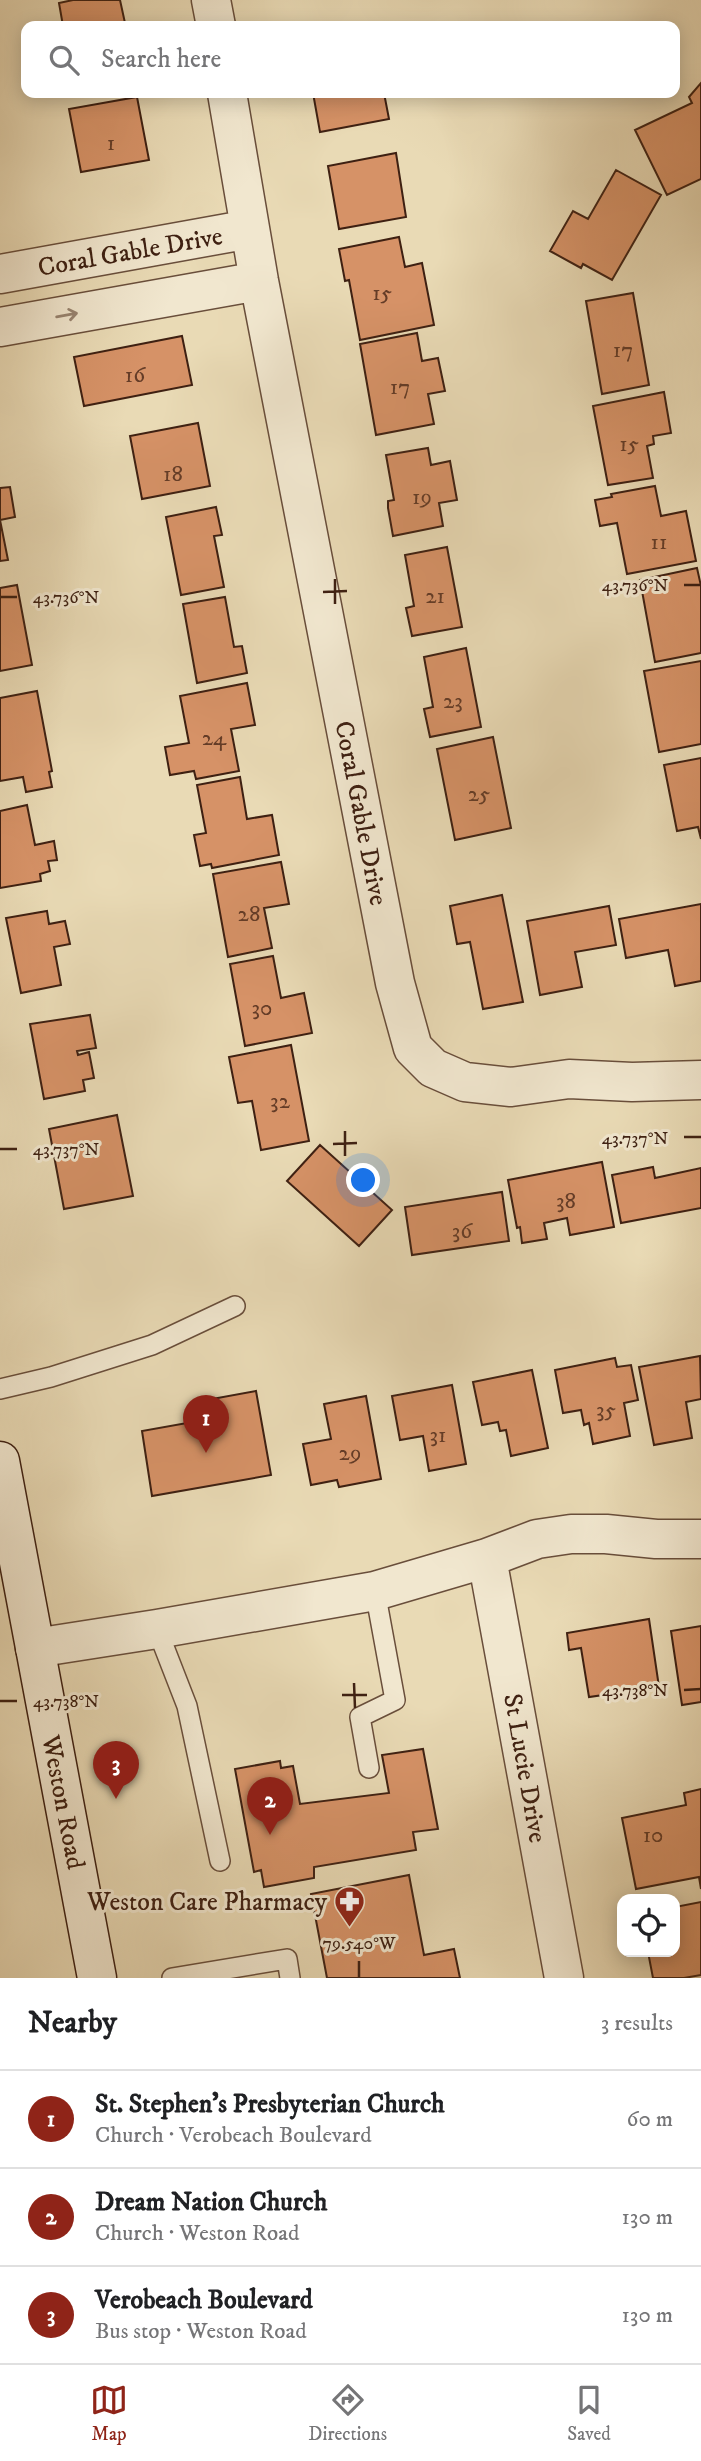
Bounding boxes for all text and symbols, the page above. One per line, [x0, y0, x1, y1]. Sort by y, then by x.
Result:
search box [21, 21, 680, 98]
icon: search [45, 41, 83, 79]
text: Search here [101, 43, 221, 76]
house number: 1 [107, 129, 115, 158]
street label: Coral Gable Drive [35, 220, 225, 285]
house number: 15 [372, 279, 392, 308]
one-way arrow [55, 308, 78, 321]
house number: 17 [613, 336, 633, 365]
house number: 16 [125, 361, 146, 390]
house number: 17 [390, 373, 410, 402]
house number: 15 [619, 430, 639, 459]
house number: 18 [163, 460, 183, 489]
house number: 19 [412, 483, 432, 512]
house number: 11 [651, 528, 667, 557]
text: 43.736°N [602, 575, 668, 597]
house number: 21 [425, 582, 445, 611]
text: 43.736°N [33, 587, 99, 609]
house number: 23 [443, 687, 463, 716]
street label: Coral Gable Drive [326, 718, 395, 908]
house number: 24 [202, 724, 227, 753]
house number: 25 [468, 780, 490, 809]
house number: 28 [238, 900, 260, 929]
house number: 30 [252, 994, 272, 1023]
house number: 32 [270, 1087, 291, 1116]
text: 43.737°N [602, 1128, 668, 1150]
text: 43.737°N [33, 1139, 99, 1161]
your location [346, 1163, 380, 1197]
house number: 38 [556, 1187, 576, 1216]
house number: 36 [452, 1217, 473, 1246]
pin: 1 [183, 1395, 229, 1453]
house number: 35 [596, 1396, 616, 1425]
house number: 31 [429, 1421, 447, 1450]
house number: 29 [339, 1439, 361, 1468]
text: 43.738°N [602, 1680, 668, 1702]
text: 43.738°N [33, 1691, 99, 1713]
street label: St Lucie Drive [495, 1691, 554, 1845]
street label: Weston Road [33, 1731, 92, 1872]
pin: 3 [93, 1741, 139, 1799]
pin: 2 [247, 1777, 293, 1835]
house number: 10 [643, 1821, 663, 1850]
pharmacy icon: Weston Care Pharmacy [333, 1884, 367, 1928]
place label: Weston Care Pharmacy [86, 1886, 328, 1919]
map controls [617, 1894, 680, 1957]
button: locate [617, 1894, 680, 1957]
text: 79.540°W [323, 1933, 396, 1955]
text: Nearby [28, 2005, 117, 2042]
text: 3 results [601, 2009, 673, 2038]
text: St. Stephen's Presbyterian Church [95, 2088, 445, 2121]
text: 1 [47, 2105, 55, 2134]
text: 60 m [626, 2105, 673, 2134]
text: Church · Verobeach Boulevard [95, 2121, 372, 2150]
text: Dream Nation Church [95, 2186, 327, 2219]
text: 2 [45, 2203, 57, 2232]
text: 130 m [621, 2203, 673, 2232]
text: Church · Weston Road [95, 2219, 299, 2248]
text: Verobeach Boulevard [95, 2284, 313, 2317]
text: 3 [47, 2301, 55, 2330]
text: 130 m [621, 2301, 673, 2330]
text: Bus stop · Weston Road [95, 2317, 307, 2346]
tab: Map [90, 2381, 128, 2446]
tab: Directions [308, 2381, 387, 2446]
tab: Saved [567, 2381, 611, 2446]

